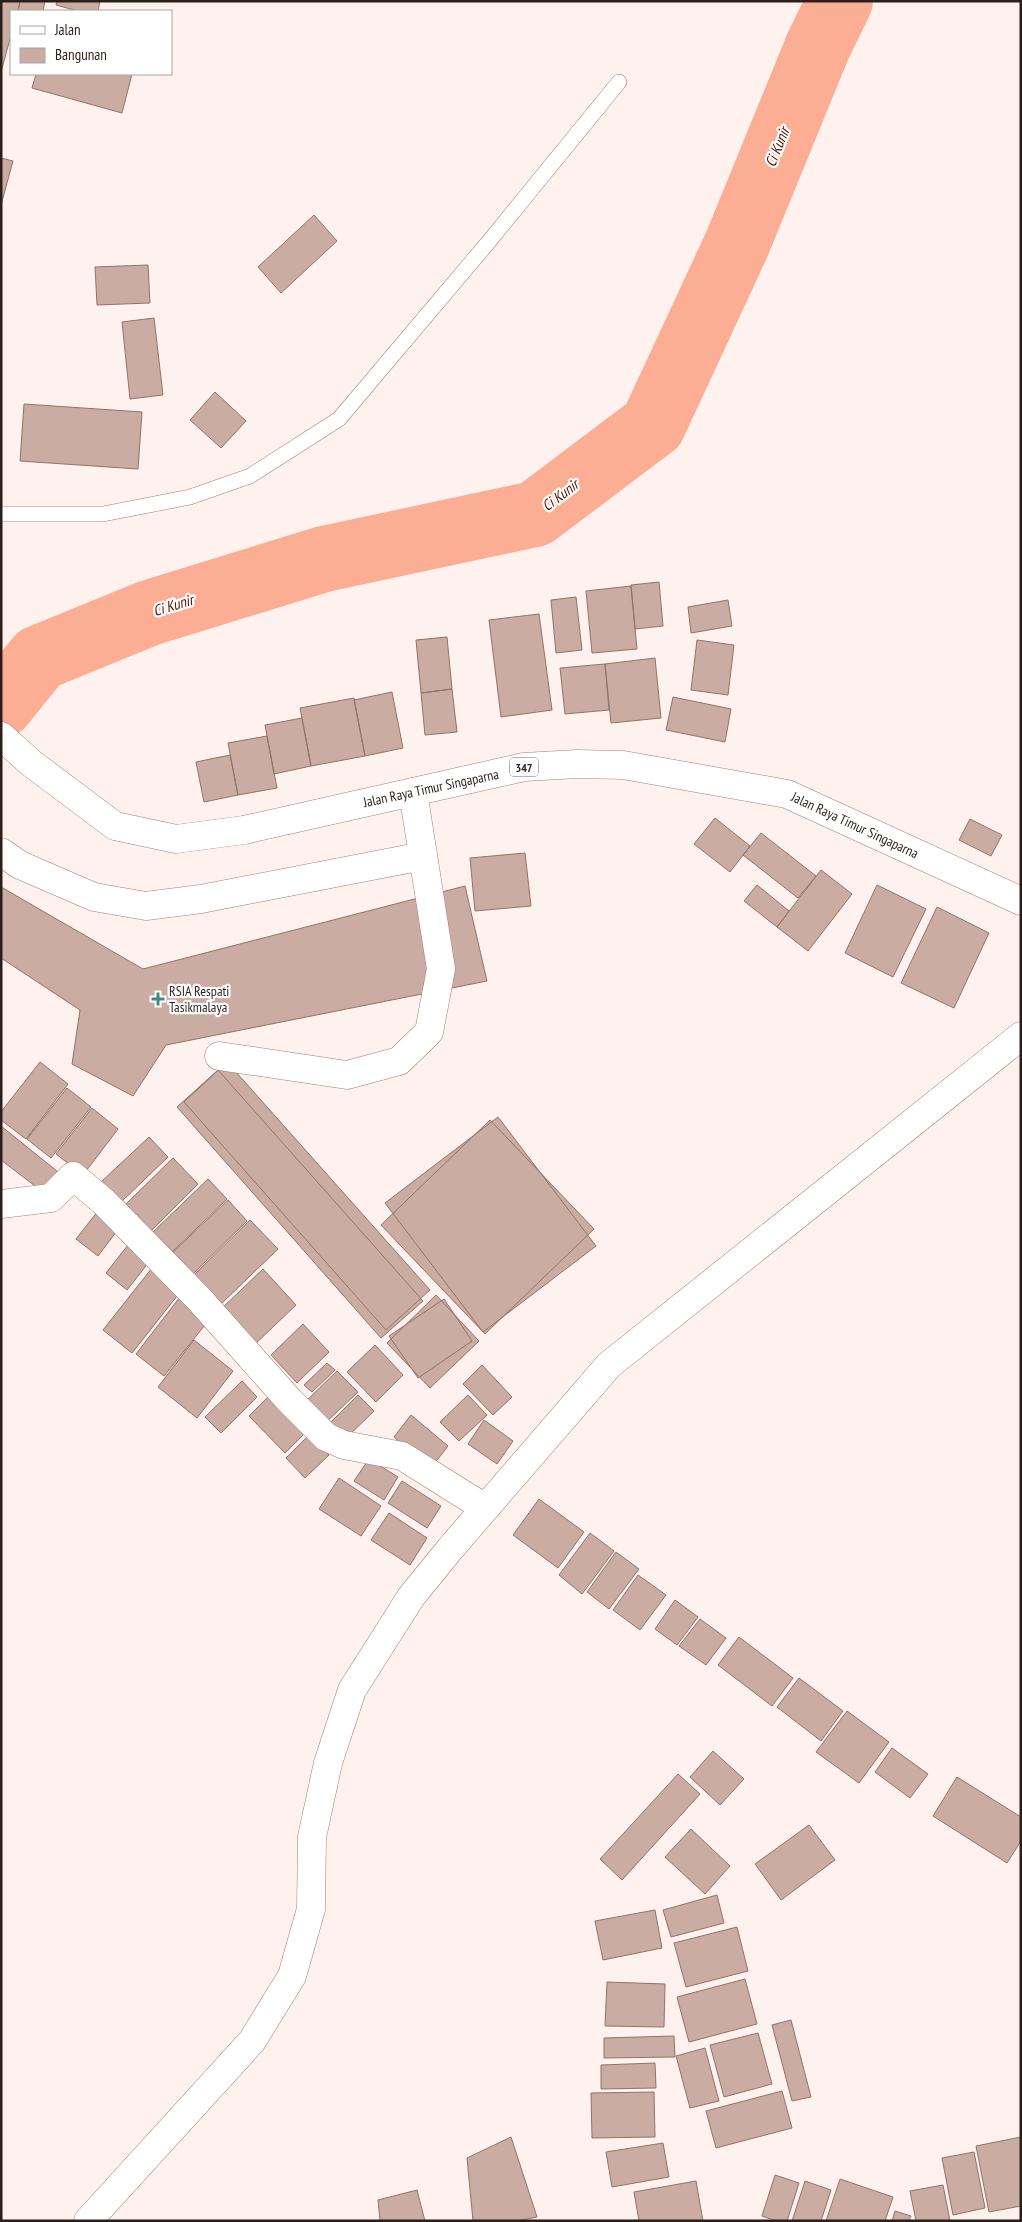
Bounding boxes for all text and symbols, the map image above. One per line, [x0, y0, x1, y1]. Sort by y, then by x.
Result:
legend [10, 10, 172, 75]
text: Jalan [54, 20, 81, 39]
text: Bangunan [55, 45, 107, 64]
water label: Ci Kunir [761, 123, 794, 170]
water label: Ci Kunir [538, 474, 584, 515]
water label: Ci Kunir [151, 589, 197, 620]
road number: 347 [510, 758, 538, 776]
street label: Jalan Raya Timur Singaparna [361, 765, 500, 811]
street label: Jalan Raya Timur Singaparna [788, 787, 921, 862]
place label: RSIA Respati Tasikmalaya [169, 982, 229, 1016]
marker: RSIA Respati Tasikmalaya [151, 992, 165, 1006]

